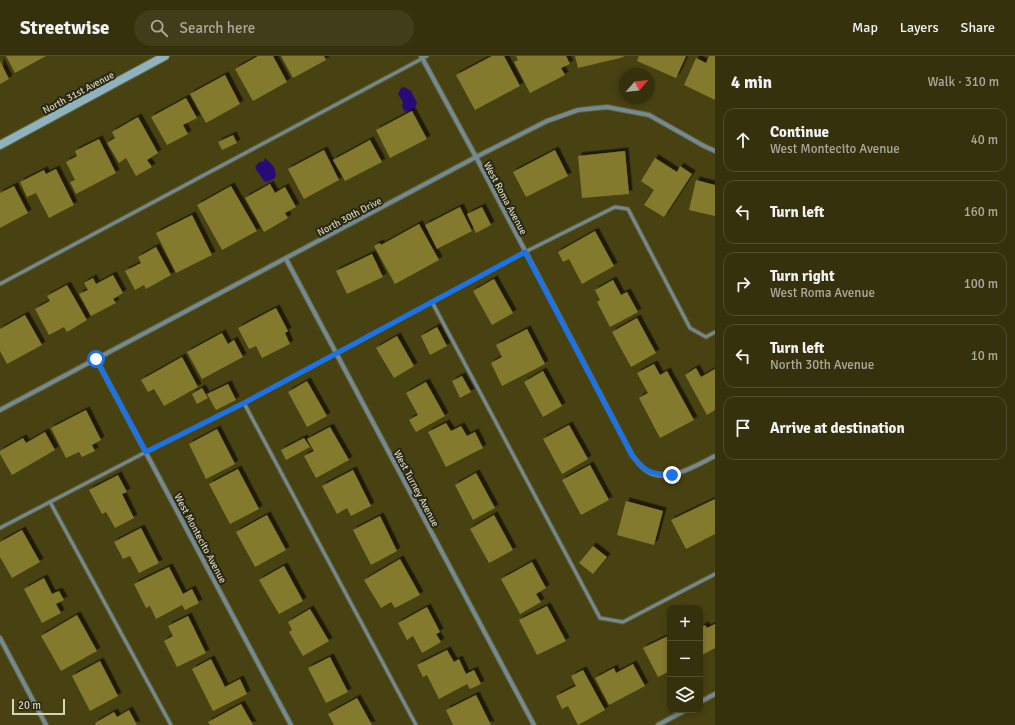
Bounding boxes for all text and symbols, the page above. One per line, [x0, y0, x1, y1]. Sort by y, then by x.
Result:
search box [134, 10, 414, 46]
text: Streetwise [20, 16, 110, 40]
icon: search [148, 17, 170, 39]
text: Search here [180, 19, 255, 37]
text: Map [852, 19, 878, 36]
text: Layers [900, 19, 939, 36]
text: Share [961, 19, 995, 36]
north arrow [619, 68, 655, 104]
street label: North 31st Avenue [41, 69, 116, 117]
text: 4 min [731, 72, 772, 93]
text: Walk · 310 m [928, 74, 999, 90]
text: Continue [770, 123, 829, 141]
icon: ahead [732, 129, 754, 151]
text: 40 m [971, 132, 998, 148]
text: West Montecito Avenue [770, 141, 900, 157]
street label: West Roma Avenue [481, 160, 529, 237]
street label: North 30th Drive [315, 195, 384, 239]
icon: left [732, 201, 754, 223]
text: Turn left [770, 203, 824, 221]
text: 160 m [964, 204, 998, 220]
text: Turn right [770, 267, 835, 285]
icon: right [732, 273, 754, 295]
text: 100 m [964, 276, 998, 292]
text: West Roma Avenue [770, 285, 875, 301]
text: Turn left [770, 339, 824, 357]
icon: left [732, 345, 754, 367]
text: 10 m [971, 348, 998, 364]
route start [87, 350, 105, 368]
text: North 30th Avenue [770, 357, 874, 373]
icon: arrive [732, 417, 754, 439]
text: Arrive at destination [770, 419, 905, 437]
street label: West Turney Avenue [391, 448, 441, 529]
route end [663, 466, 681, 484]
street label: West Montecito Avenue [171, 492, 229, 585]
map controls [667, 605, 703, 713]
button: + [667, 605, 703, 641]
button: − [667, 641, 703, 677]
button: layers [667, 677, 703, 713]
scale bar [12, 697, 65, 716]
text: 20 m [18, 699, 41, 712]

